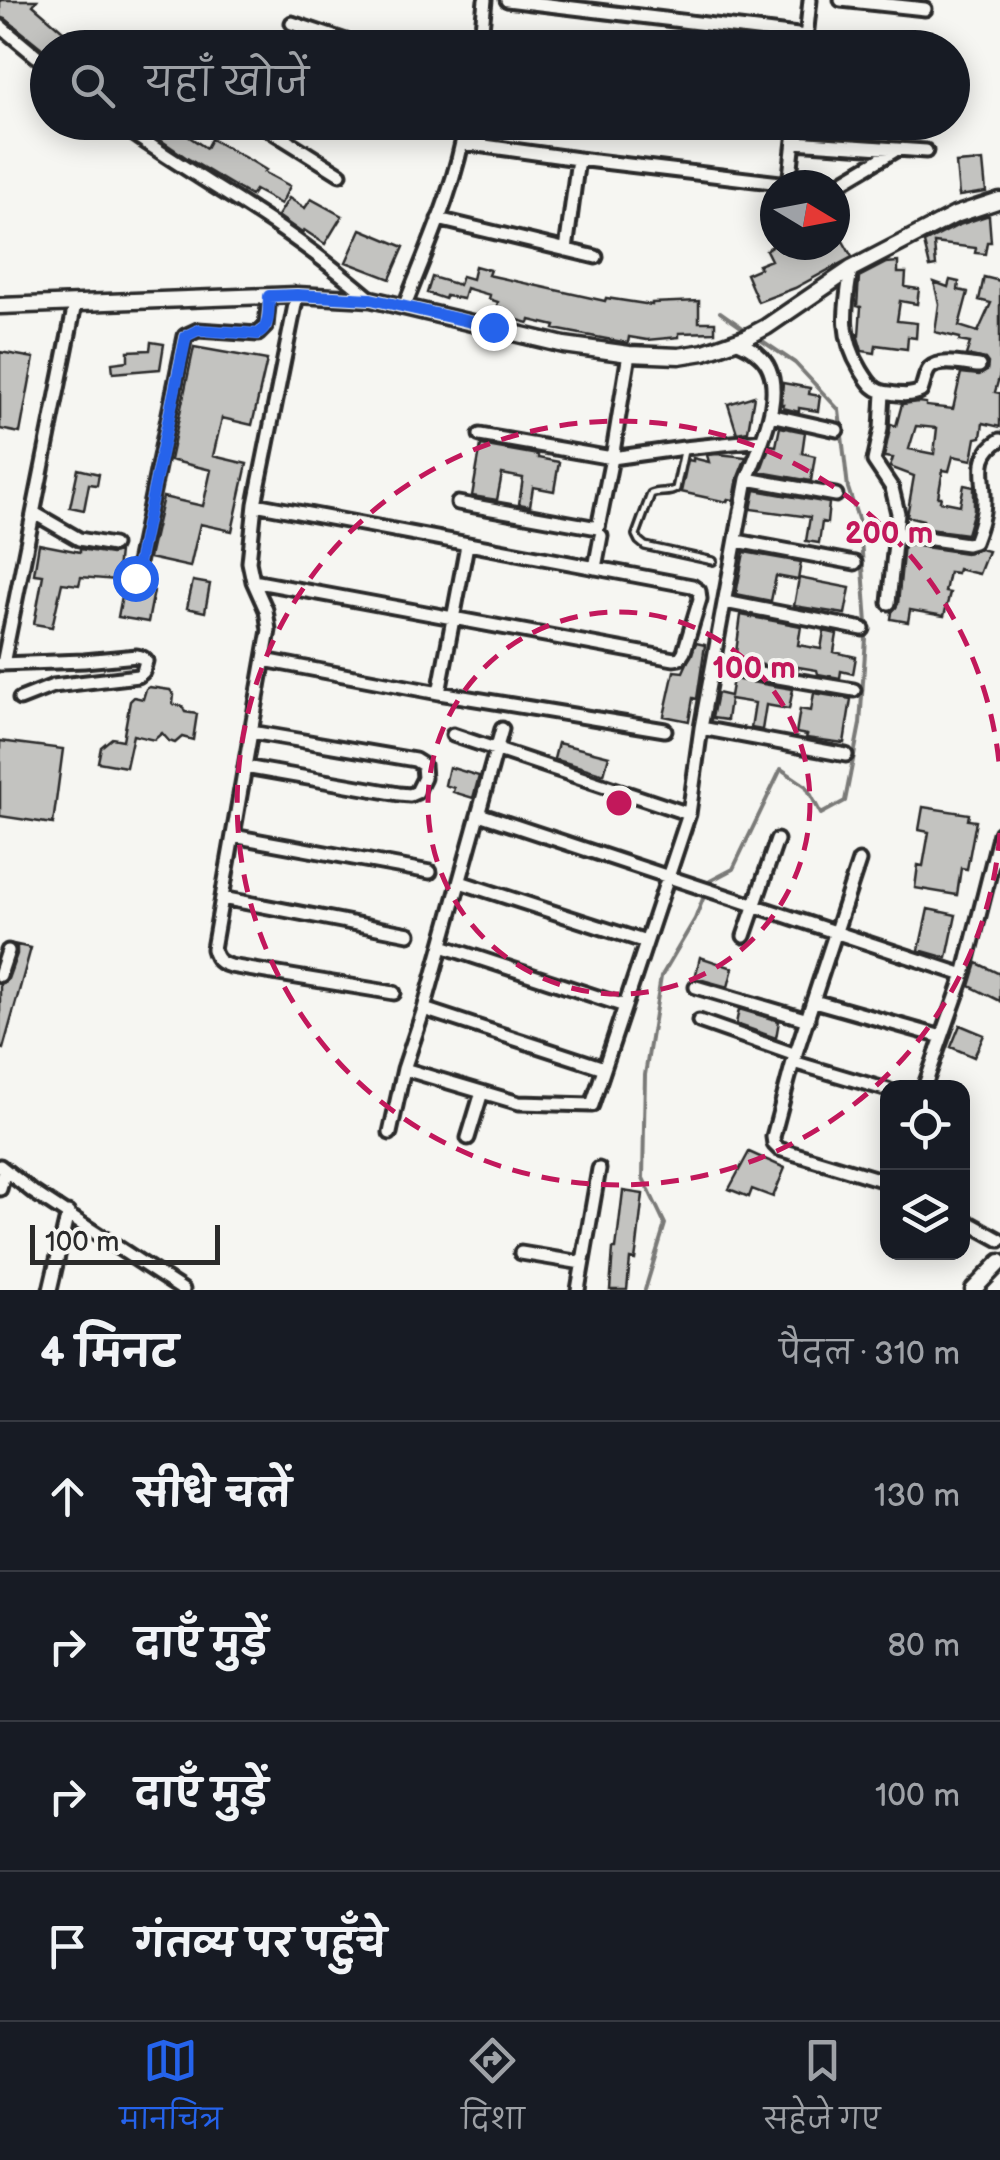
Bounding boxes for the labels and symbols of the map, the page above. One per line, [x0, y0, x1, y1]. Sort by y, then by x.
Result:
north arrow [760, 170, 850, 260]
route end [471, 305, 517, 351]
text: 200 m [845, 516, 933, 552]
route start [113, 556, 159, 602]
text: 100 m [712, 651, 796, 687]
centre of rings [601, 785, 637, 821]
scale bar [30, 1220, 220, 1264]

